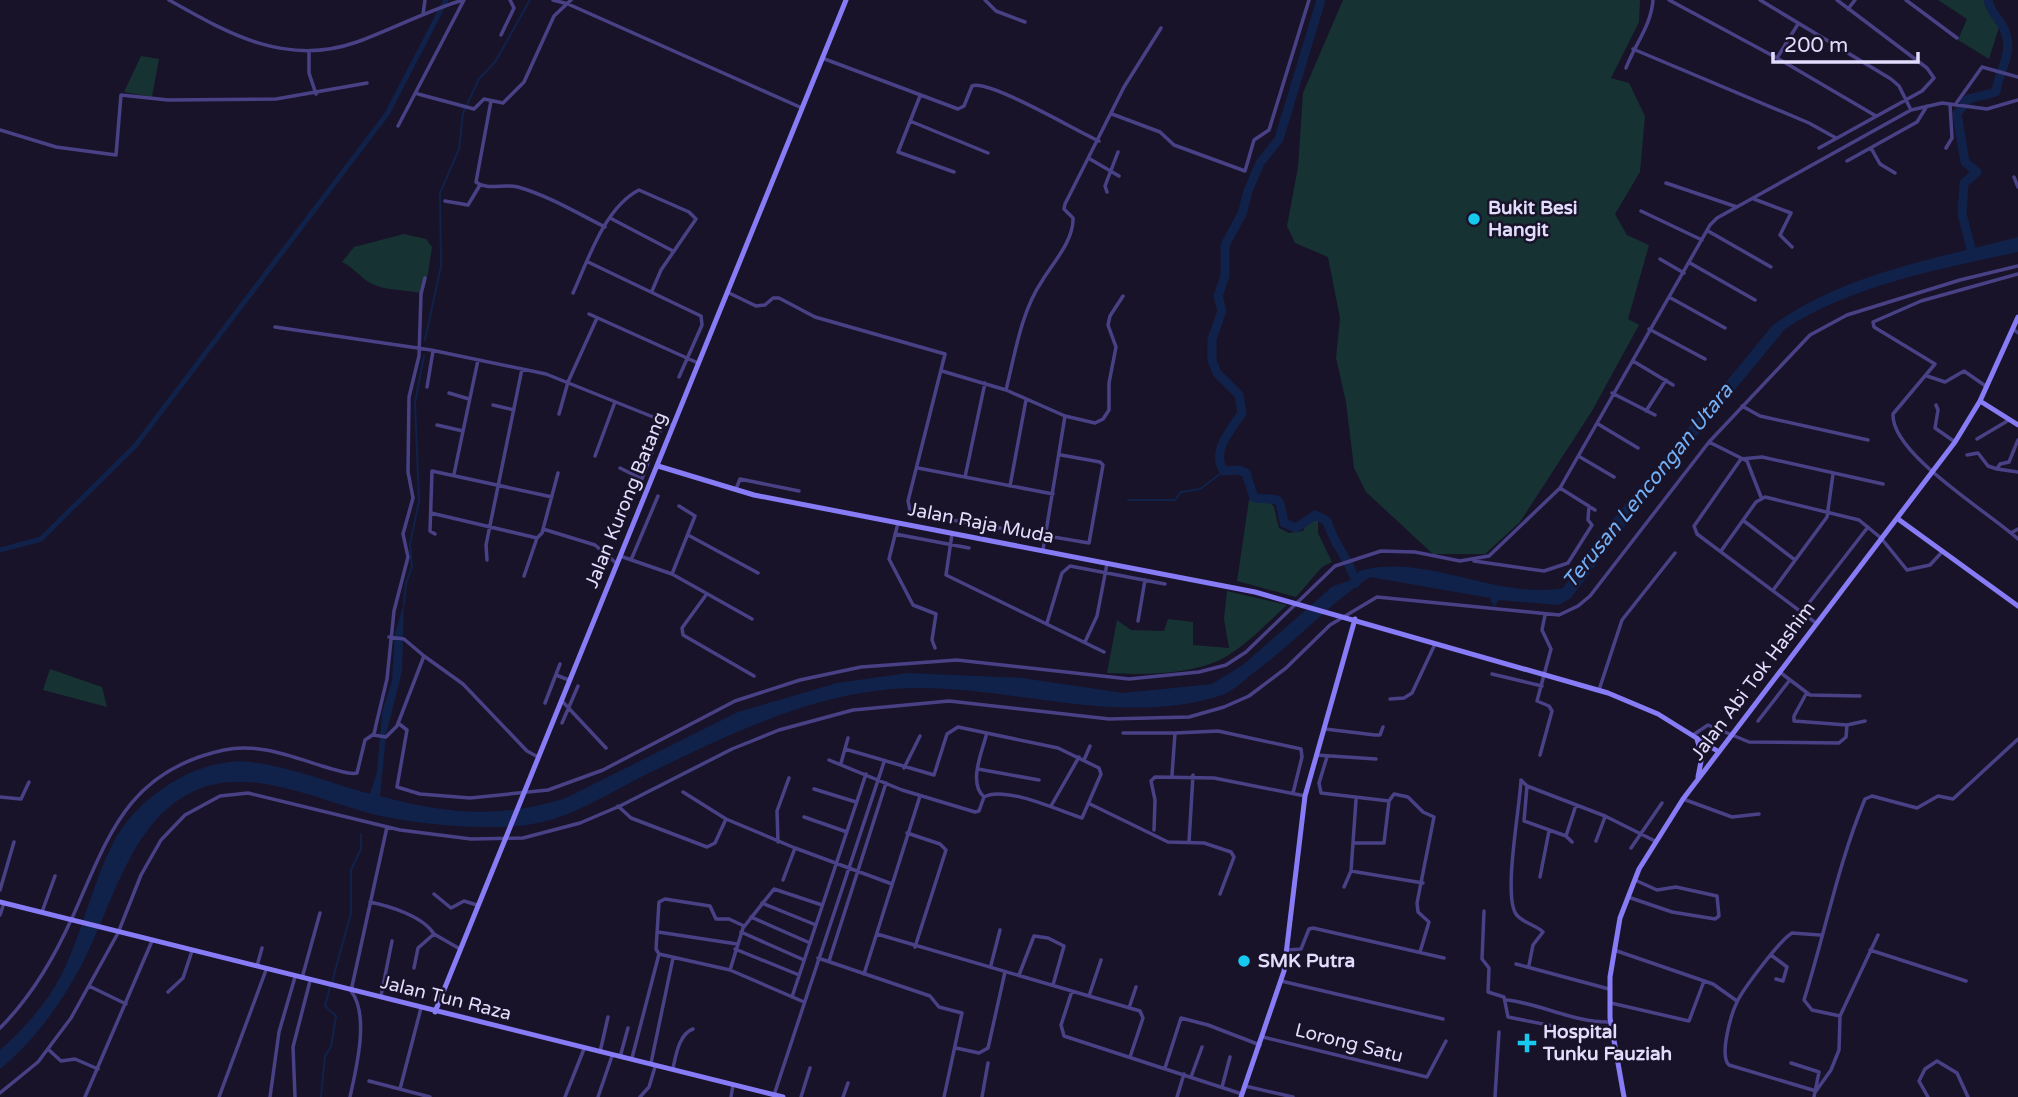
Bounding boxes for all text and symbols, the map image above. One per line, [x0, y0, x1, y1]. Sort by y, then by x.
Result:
scale bar [1773, 21, 1918, 65]
text: 200 m [1784, 33, 1848, 58]
place label: Bukit Besi Hangit [1488, 197, 1578, 242]
marker: Bukit Besi Hangit [1466, 211, 1482, 227]
water label: Terusan Lencongan Utara [1558, 378, 1739, 594]
street label: Jalan Kurong Batang [581, 409, 671, 591]
street label: Jalan Raja Muda [906, 498, 1056, 548]
street label: Jalan Abi Tok Hashim [1686, 598, 1820, 764]
place label: SMK Putra [1258, 950, 1355, 972]
marker: SMK Putra [1236, 953, 1252, 969]
street label: Jalan Tun Raza [378, 971, 514, 1025]
street label: Lorong Satu [1293, 1019, 1405, 1067]
place label: Hospital Tunku Fauziah [1542, 1021, 1672, 1065]
marker: Hospital Tunku Fauziah [1517, 1033, 1537, 1053]

